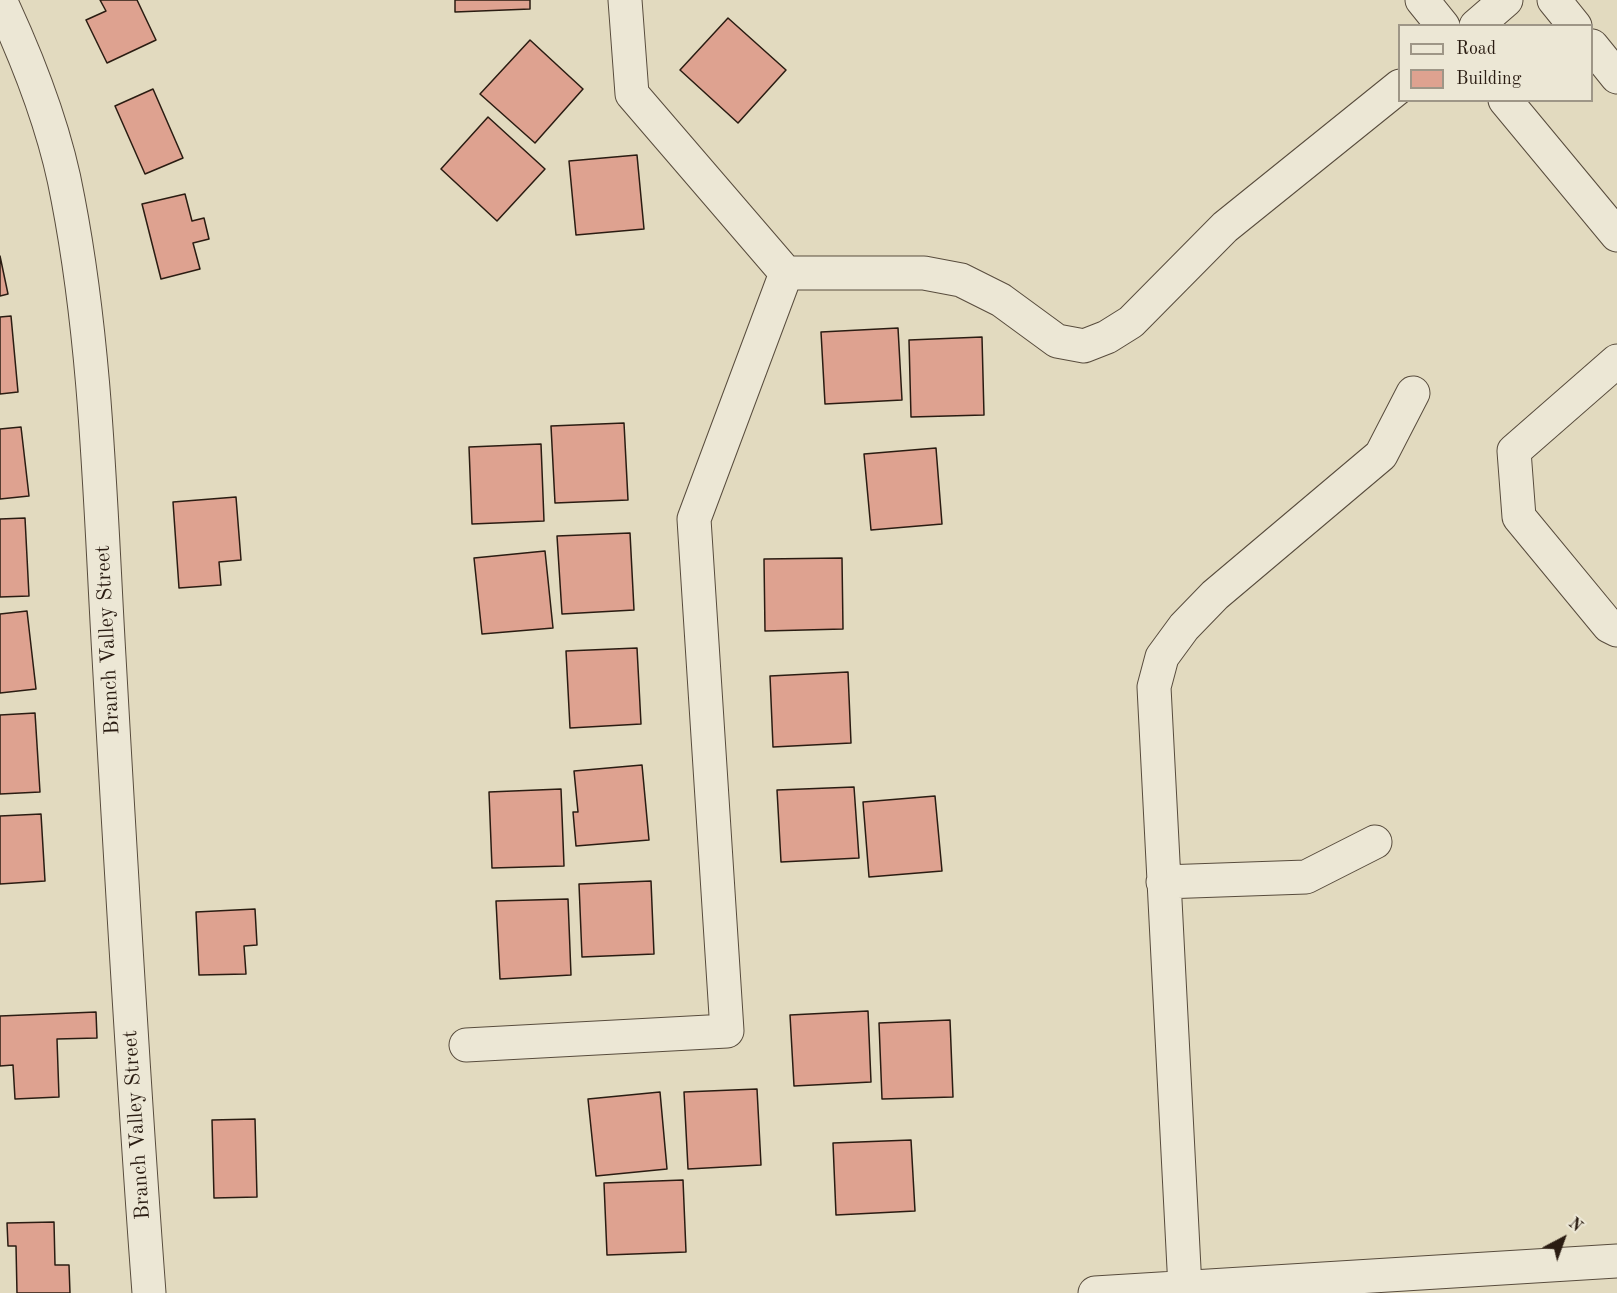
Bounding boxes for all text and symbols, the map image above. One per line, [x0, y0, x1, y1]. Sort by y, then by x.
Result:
legend [1398, 24, 1593, 102]
text: Road [1456, 40, 1496, 58]
text: Building [1456, 70, 1521, 88]
street label: Branch Valley Street [90, 545, 126, 735]
street label: Branch Valley Street [118, 1029, 156, 1221]
north arrow [1533, 1209, 1593, 1269]
text: N [1565, 1215, 1585, 1235]

